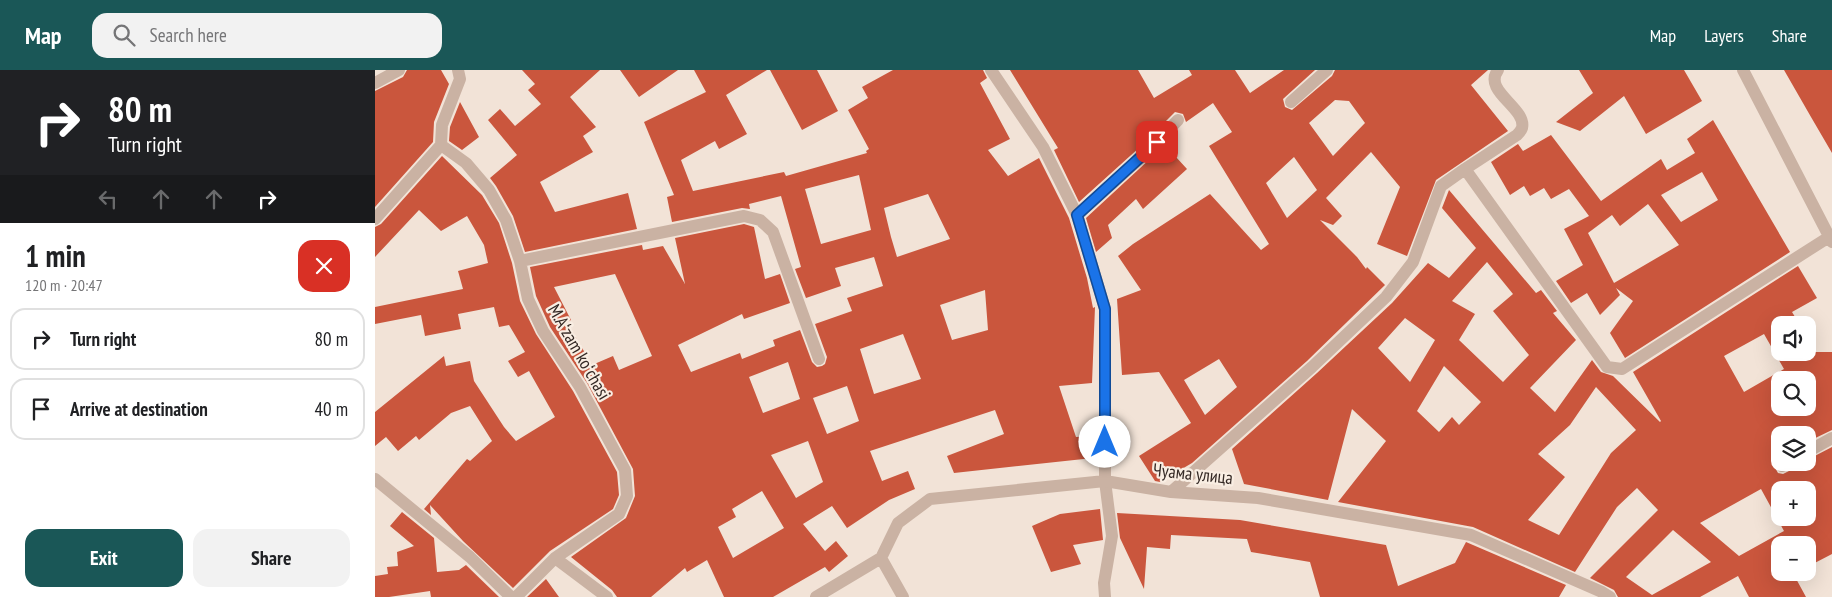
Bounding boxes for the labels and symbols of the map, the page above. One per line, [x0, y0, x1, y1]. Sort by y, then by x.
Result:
pin [1136, 121, 1178, 163]
street label: M.Aʻzam koʻchasi [543, 300, 616, 404]
position arrow [1078, 415, 1130, 467]
street label: Чуама улица [1152, 458, 1234, 489]

